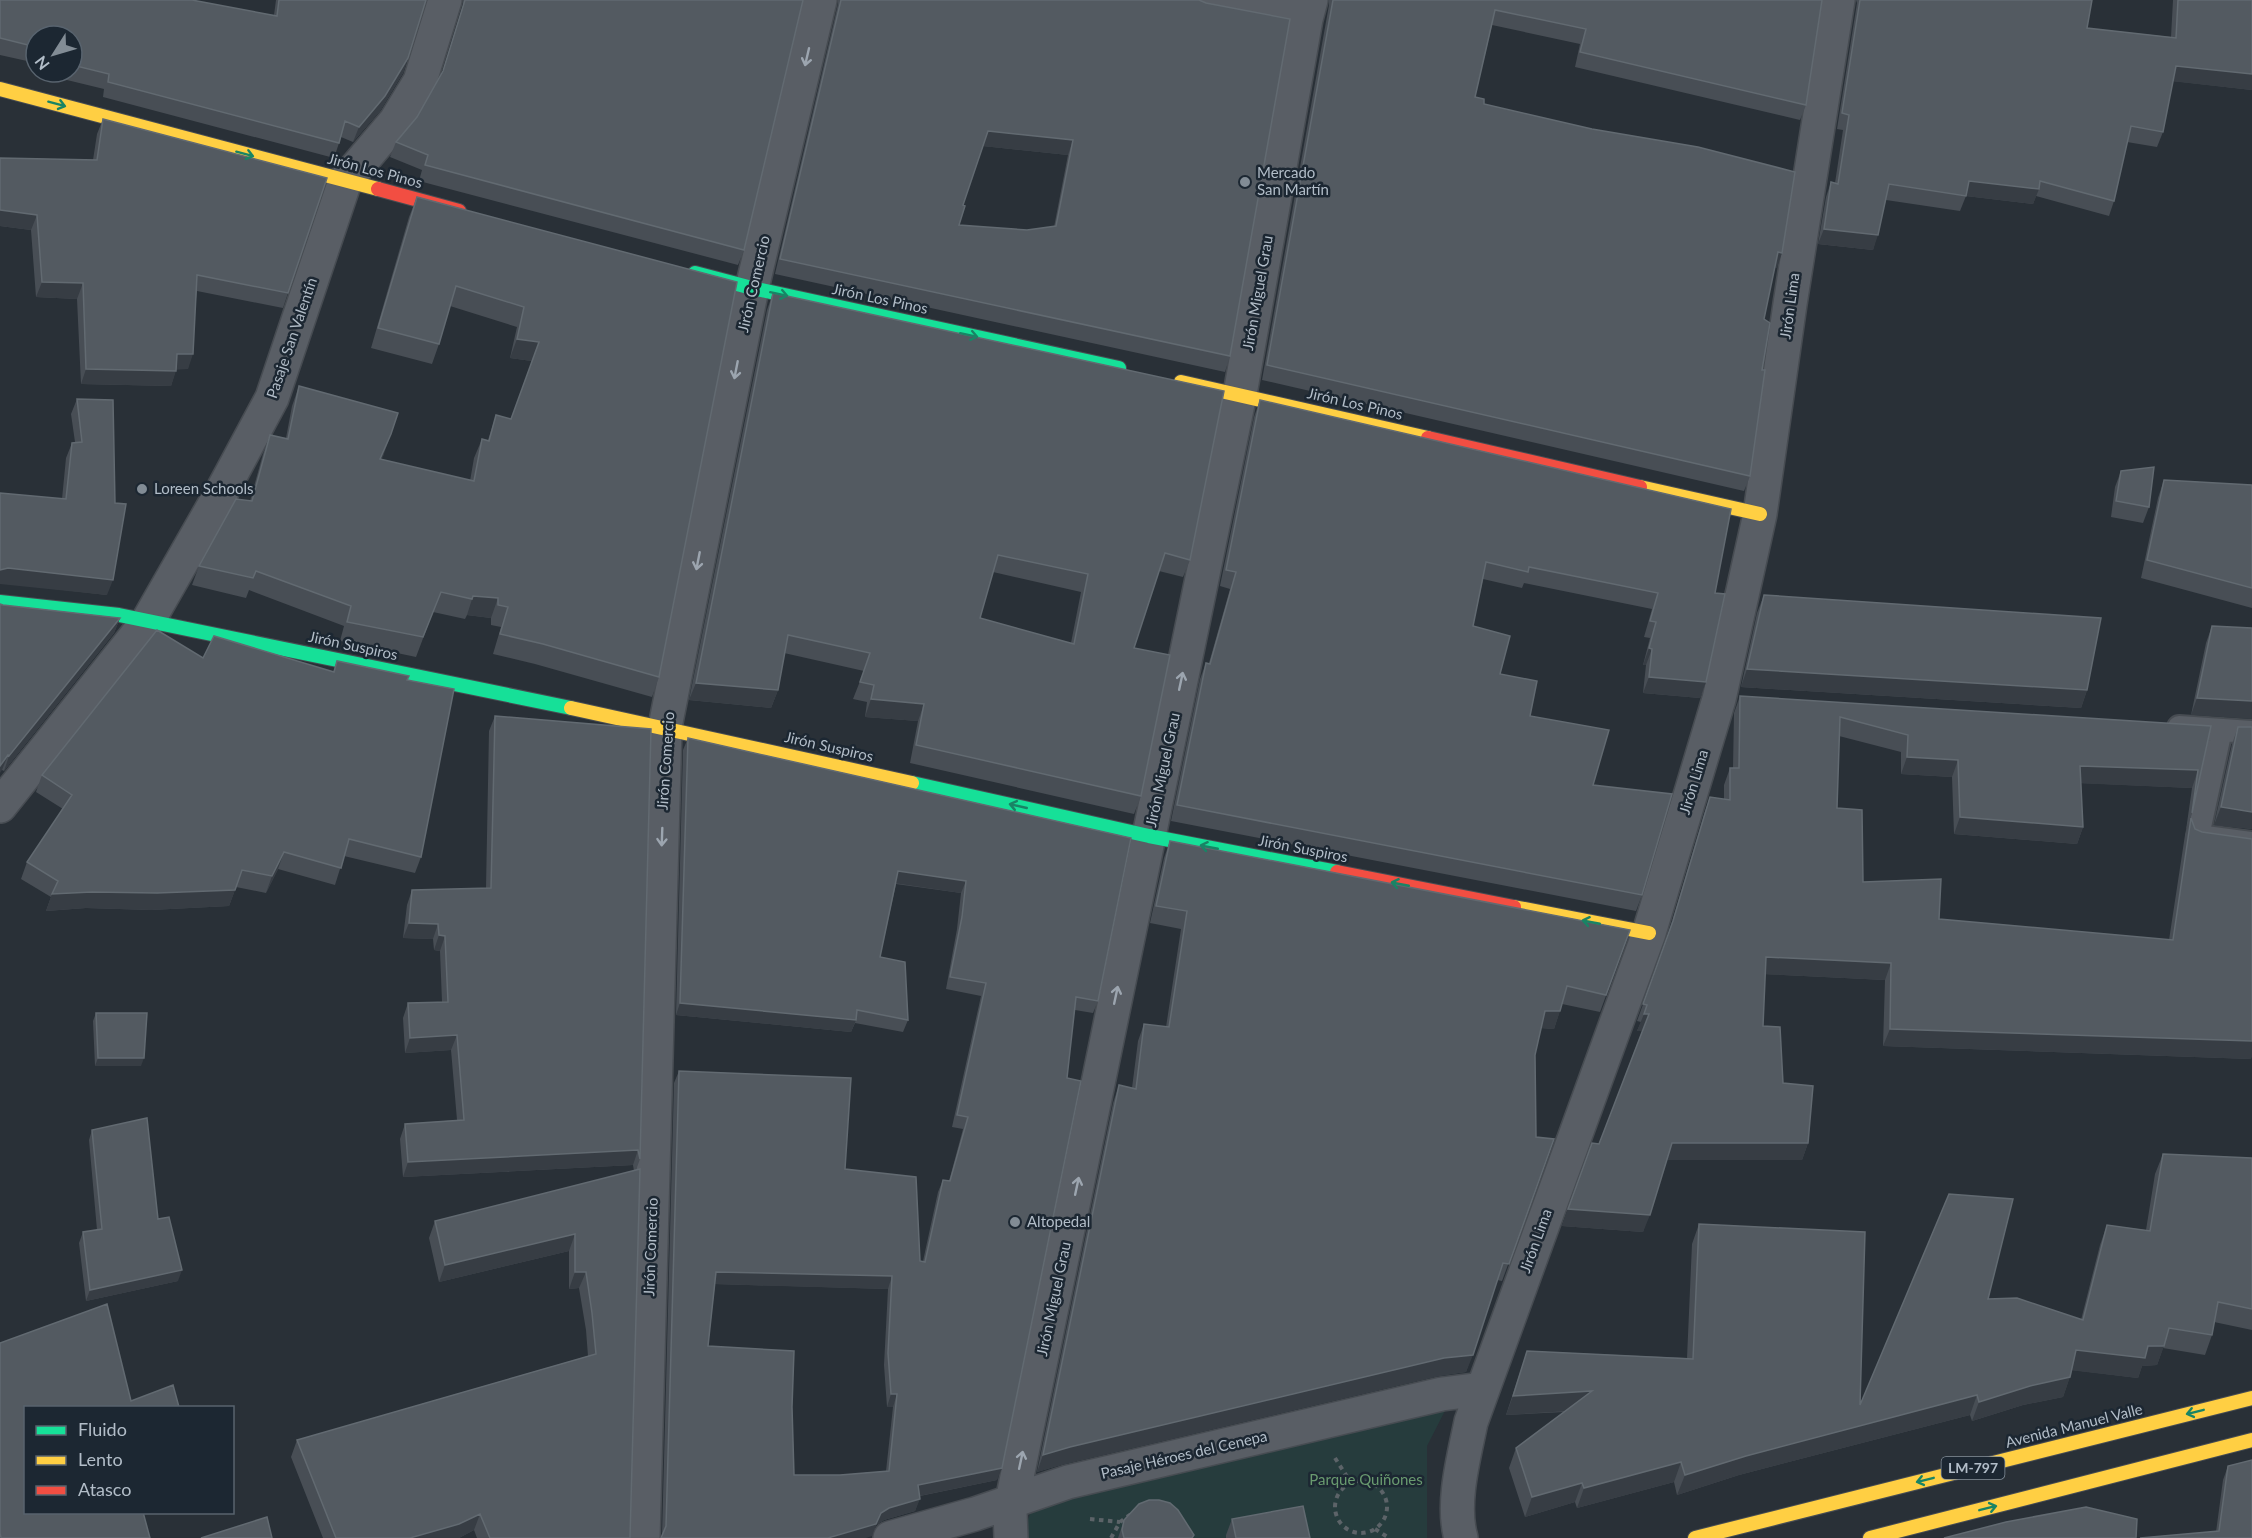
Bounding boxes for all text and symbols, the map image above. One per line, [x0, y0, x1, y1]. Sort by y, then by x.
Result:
north arrow [24, 24, 84, 84]
one-way arrow [801, 47, 813, 66]
text: N [30, 53, 53, 74]
one-way arrow [47, 98, 66, 110]
one-way arrow [235, 149, 254, 160]
street label: Jirón Los Pinos [326, 149, 425, 191]
place label: Mercado San Martín [1257, 163, 1329, 198]
marker: Mercado San Martín [1238, 175, 1252, 189]
street label: Jirón Comercio [733, 234, 773, 334]
street label: Jirón Miguel Grau [1238, 234, 1276, 352]
street label: Jirón Lima [1775, 272, 1803, 340]
street label: Pasaje San Valentín [262, 275, 320, 400]
street label: Jirón Los Pinos [831, 279, 930, 317]
one-way arrow [769, 289, 788, 300]
one-way arrow [960, 330, 979, 342]
one-way arrow [729, 360, 741, 379]
street label: Jirón Los Pinos [1306, 383, 1405, 423]
place label: Loreen Schools [154, 479, 254, 497]
marker: Loreen Schools [135, 482, 149, 496]
one-way arrow [692, 551, 703, 570]
street label: Jirón Suspiros [307, 627, 399, 663]
one-way arrow [1176, 672, 1187, 691]
street label: Jirón Comercio [653, 711, 677, 811]
street label: Jirón Miguel Grau [1141, 711, 1183, 829]
street label: Jirón Suspiros [783, 727, 875, 765]
street label: Jirón Lima [1675, 747, 1711, 816]
one-way arrow [1009, 800, 1028, 812]
one-way arrow [656, 826, 668, 846]
street label: Jirón Suspiros [1257, 831, 1349, 866]
one-way arrow [1199, 841, 1219, 852]
one-way arrow [1391, 878, 1410, 889]
one-way arrow [1582, 916, 1602, 927]
one-way arrow [1111, 986, 1122, 1006]
one-way arrow [1072, 1177, 1083, 1197]
street label: Jirón Comercio [639, 1197, 661, 1297]
street label: Jirón Lima [1515, 1206, 1555, 1275]
place label: Altopedal [1027, 1212, 1090, 1230]
marker: Altopedal [1008, 1215, 1022, 1229]
street label: Jirón Miguel Grau [1032, 1240, 1074, 1358]
street label: Avenida Manuel Valle [2003, 1399, 2144, 1451]
legend [24, 1406, 234, 1514]
one-way arrow [2186, 1407, 2205, 1419]
text: Fluido [78, 1418, 127, 1440]
street label: Pasaje Héroes del Cenepa [1099, 1426, 1269, 1482]
text: Lento [78, 1448, 123, 1470]
one-way arrow [1016, 1450, 1027, 1470]
road number: LM-797 [1942, 1457, 2004, 1479]
park label: Parque Quiñones [1309, 1470, 1423, 1488]
one-way arrow [1915, 1475, 1934, 1487]
text: Atasco [78, 1478, 131, 1500]
one-way arrow [1978, 1501, 1997, 1513]

